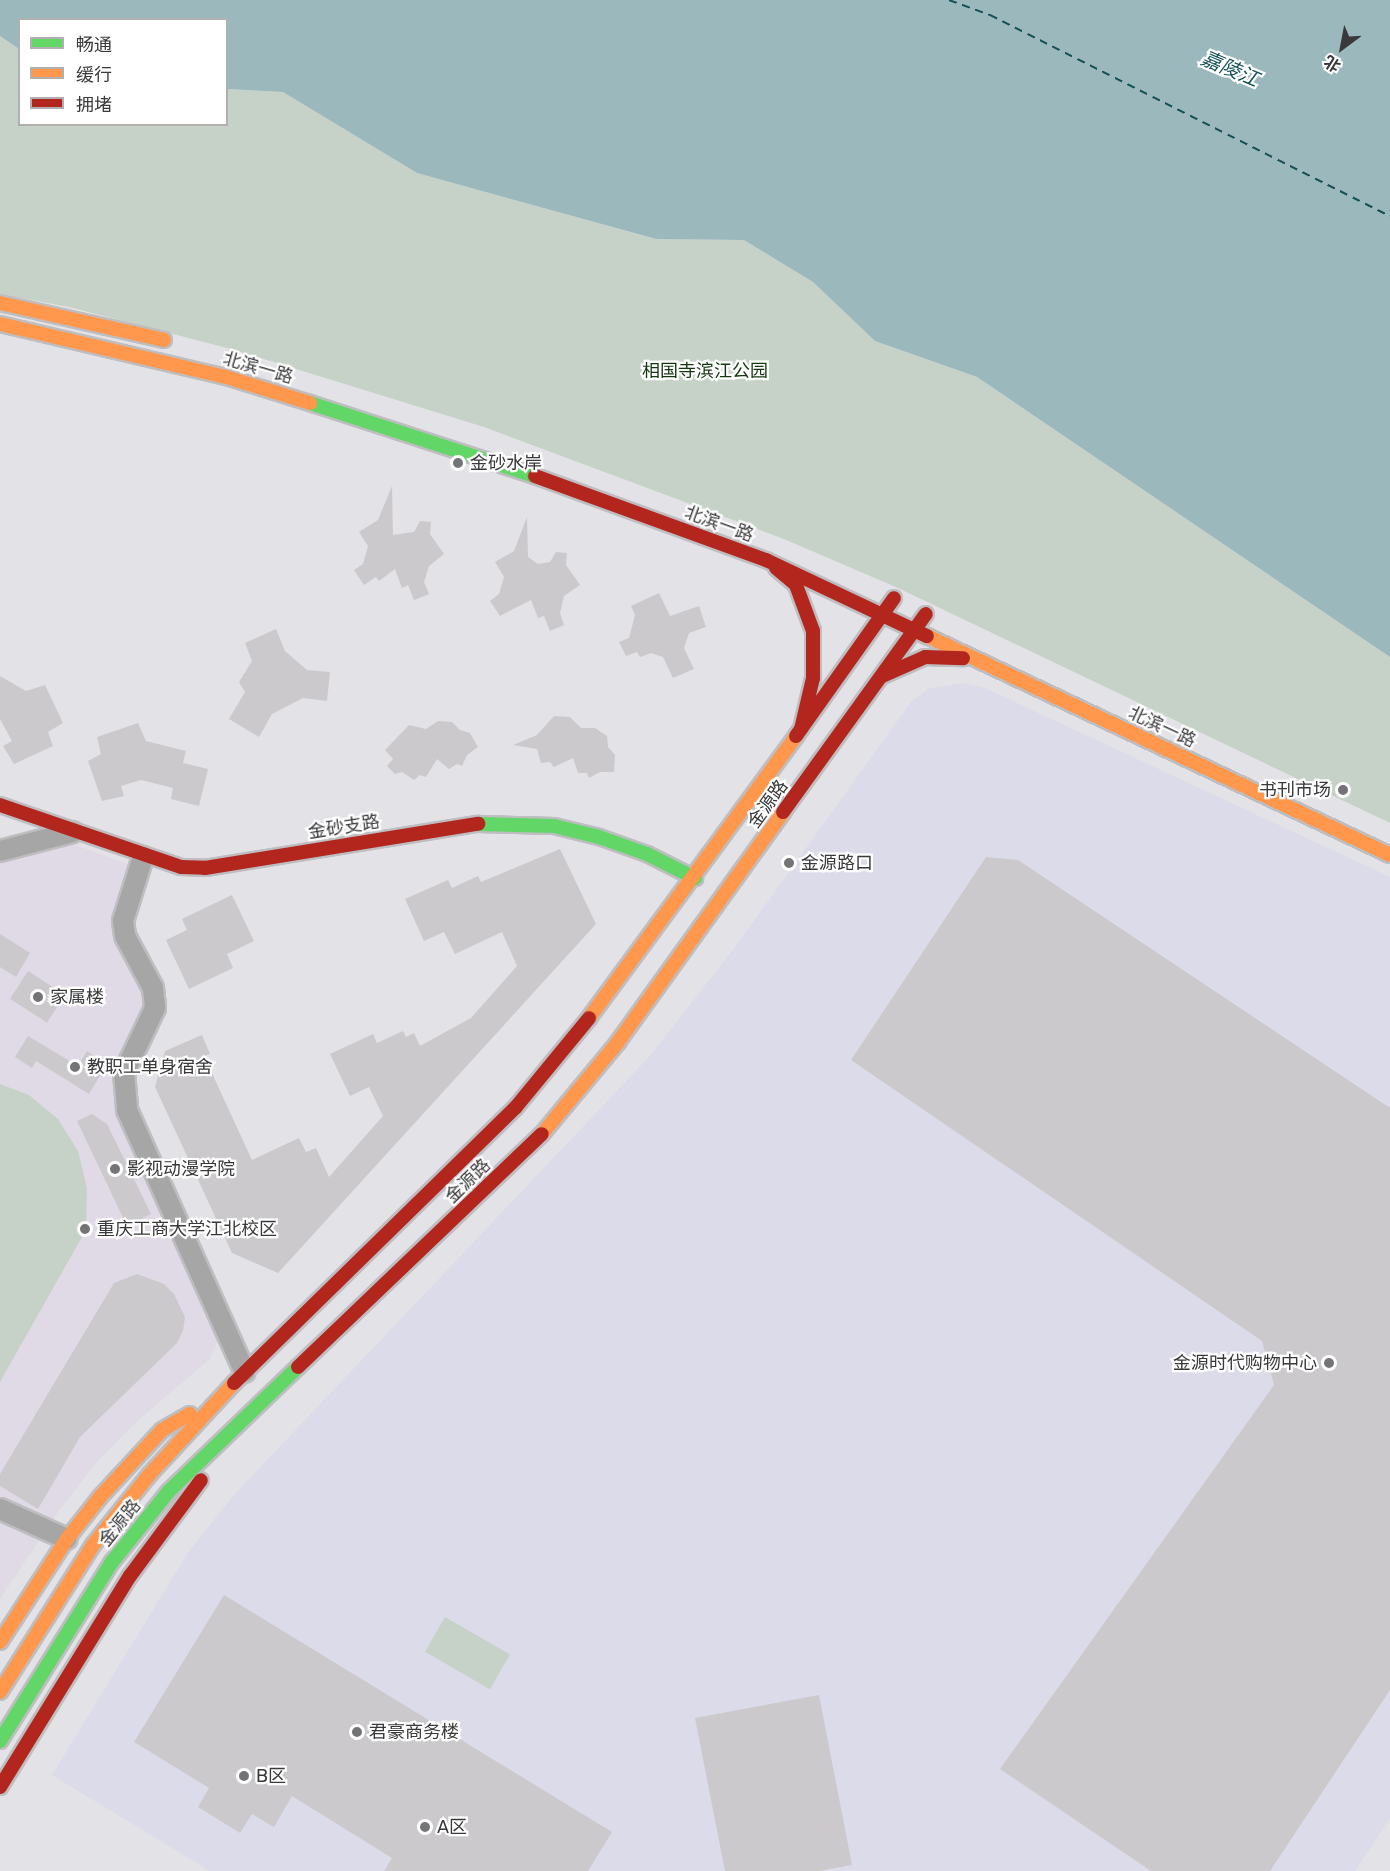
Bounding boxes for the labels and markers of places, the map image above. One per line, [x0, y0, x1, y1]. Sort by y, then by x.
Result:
place label: 金砂水岸 [470, 452, 542, 474]
marker: 金砂水岸 [451, 456, 465, 470]
place label: 书刊市场 [1259, 779, 1331, 801]
marker: 书刊市场 [1336, 783, 1350, 797]
place label: 金源路口 [801, 852, 873, 874]
marker: 金源路口 [782, 856, 796, 870]
place label: 家属楼 [50, 986, 104, 1008]
marker: 家属楼 [31, 990, 45, 1004]
place label: 教职工单身宿舍 [87, 1056, 213, 1078]
marker: 教职工单身宿舍 [68, 1060, 82, 1074]
place label: 影视动漫学院 [127, 1158, 235, 1180]
marker: 影视动漫学院 [108, 1162, 122, 1176]
place label: 重庆工商大学江北校区 [97, 1218, 277, 1240]
marker: 重庆工商大学江北校区 [78, 1222, 92, 1236]
place label: 金源时代购物中心 [1173, 1352, 1317, 1374]
marker: 金源时代购物中心 [1322, 1356, 1336, 1370]
place label: 君豪商务楼 [369, 1721, 459, 1743]
marker: 君豪商务楼 [350, 1725, 364, 1739]
place label: B区 [256, 1765, 286, 1787]
marker: B区 [237, 1769, 251, 1783]
place label: A区 [437, 1816, 467, 1838]
marker: A区 [418, 1820, 432, 1834]

